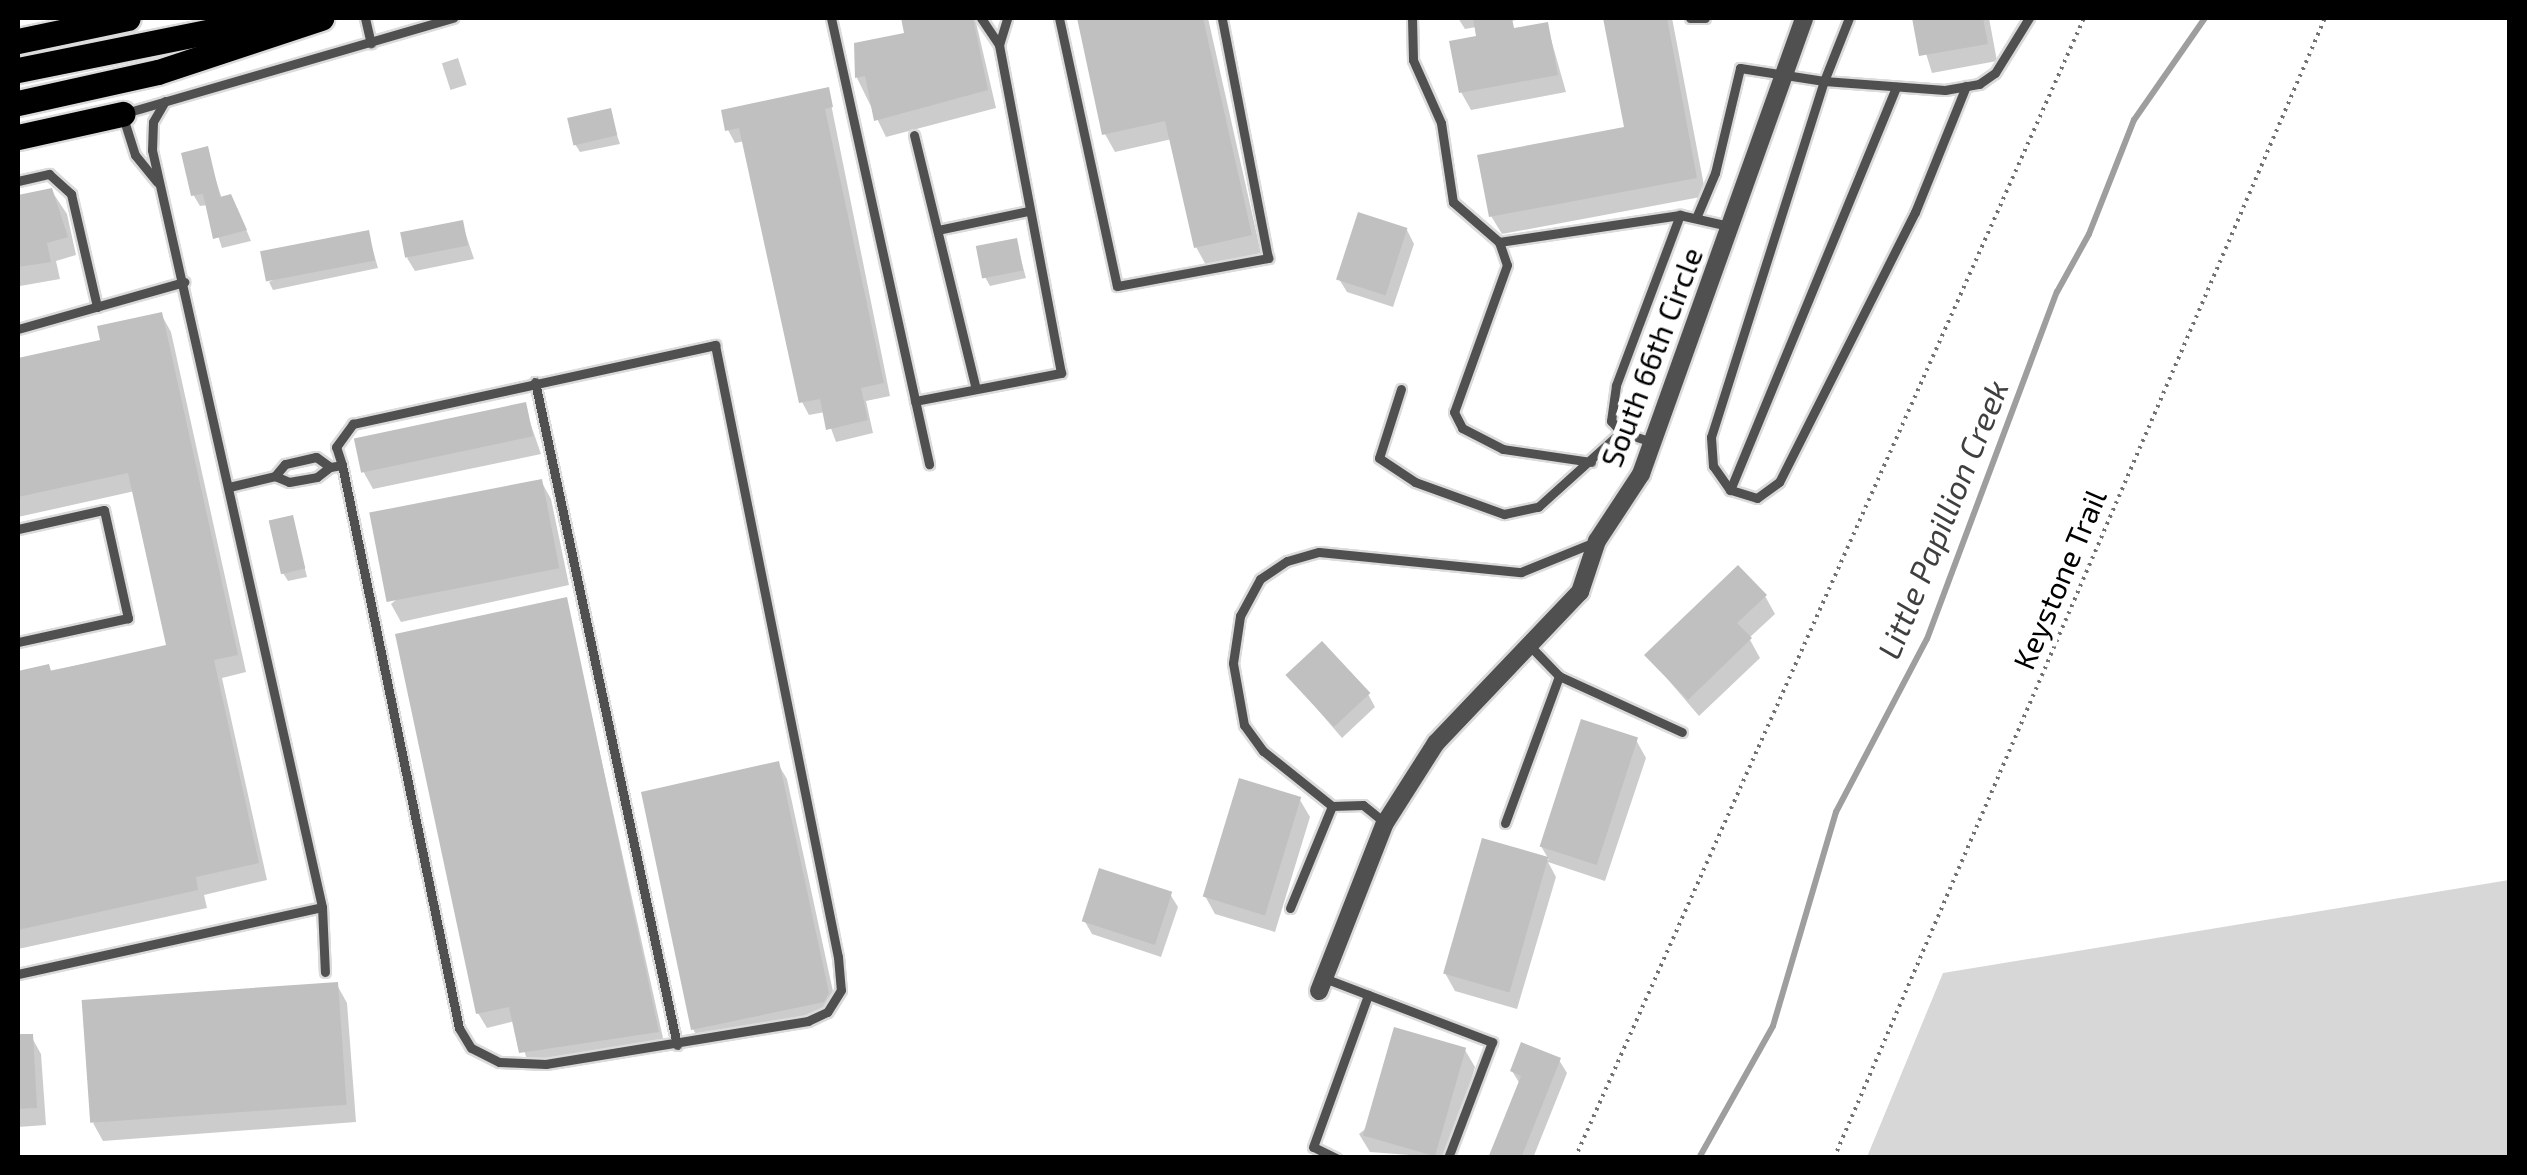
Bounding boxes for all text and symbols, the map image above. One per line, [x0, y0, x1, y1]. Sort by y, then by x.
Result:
street label: South 66th Circle [1593, 242, 1709, 472]
water label: Little Papillion Creek [1869, 374, 2015, 664]
street label: Keystone Trail [2005, 483, 2113, 675]

